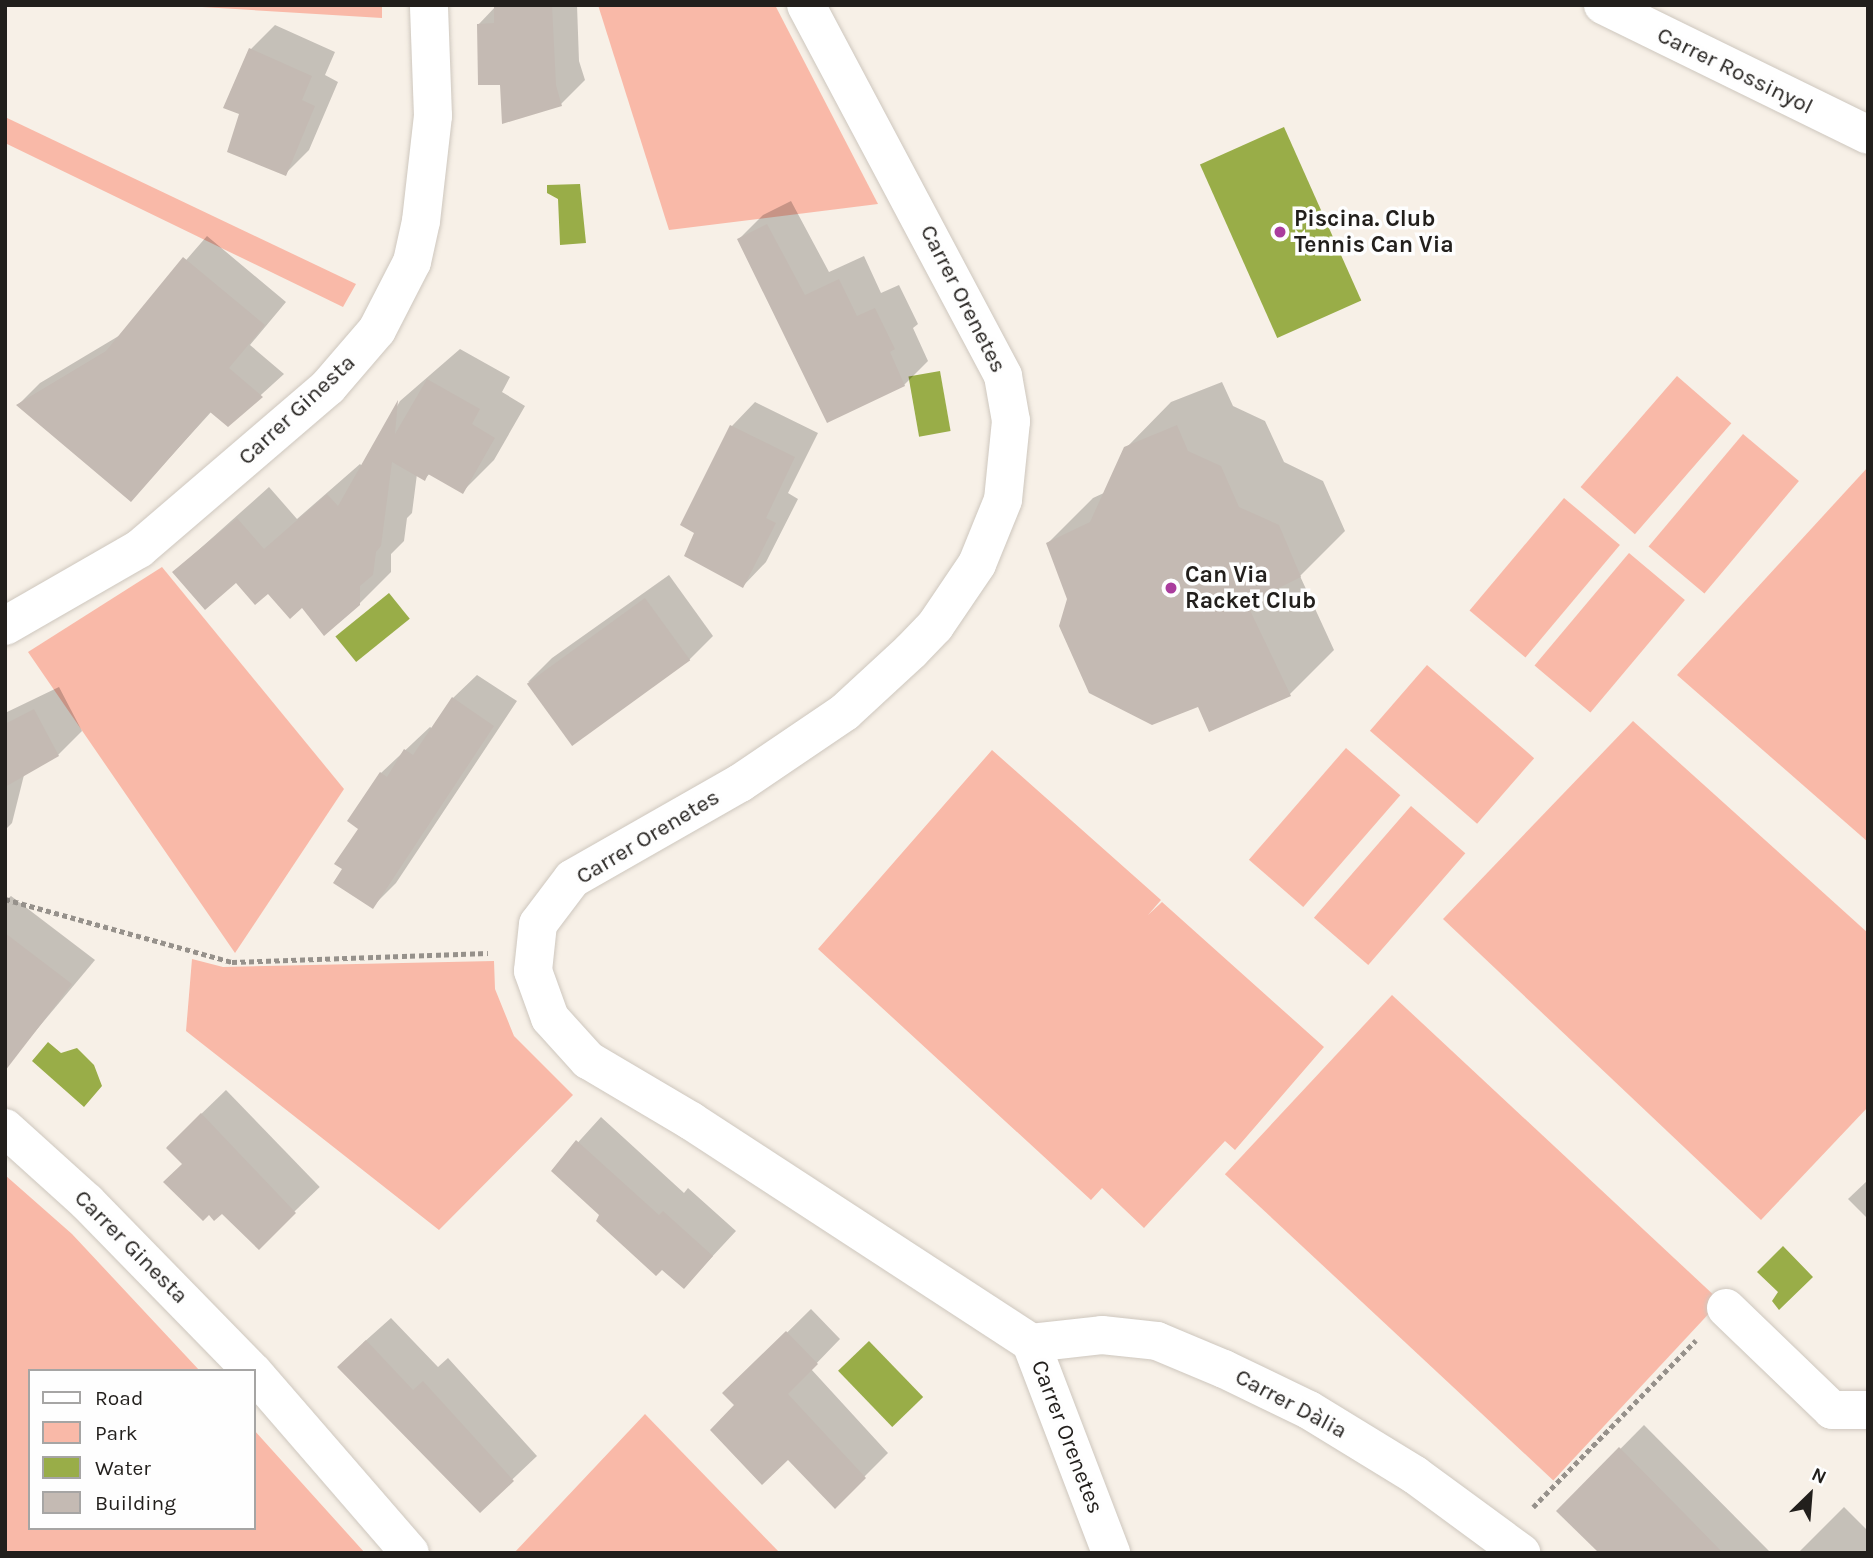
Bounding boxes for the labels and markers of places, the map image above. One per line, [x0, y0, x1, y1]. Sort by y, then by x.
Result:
place label: Piscina. Club Tennis Can Via [1294, 205, 1454, 259]
marker: Piscina. Club Tennis Can Via [1272, 224, 1288, 240]
place label: Can Via Racket Club [1185, 561, 1316, 615]
marker: Can Via Racket Club [1163, 580, 1179, 596]

